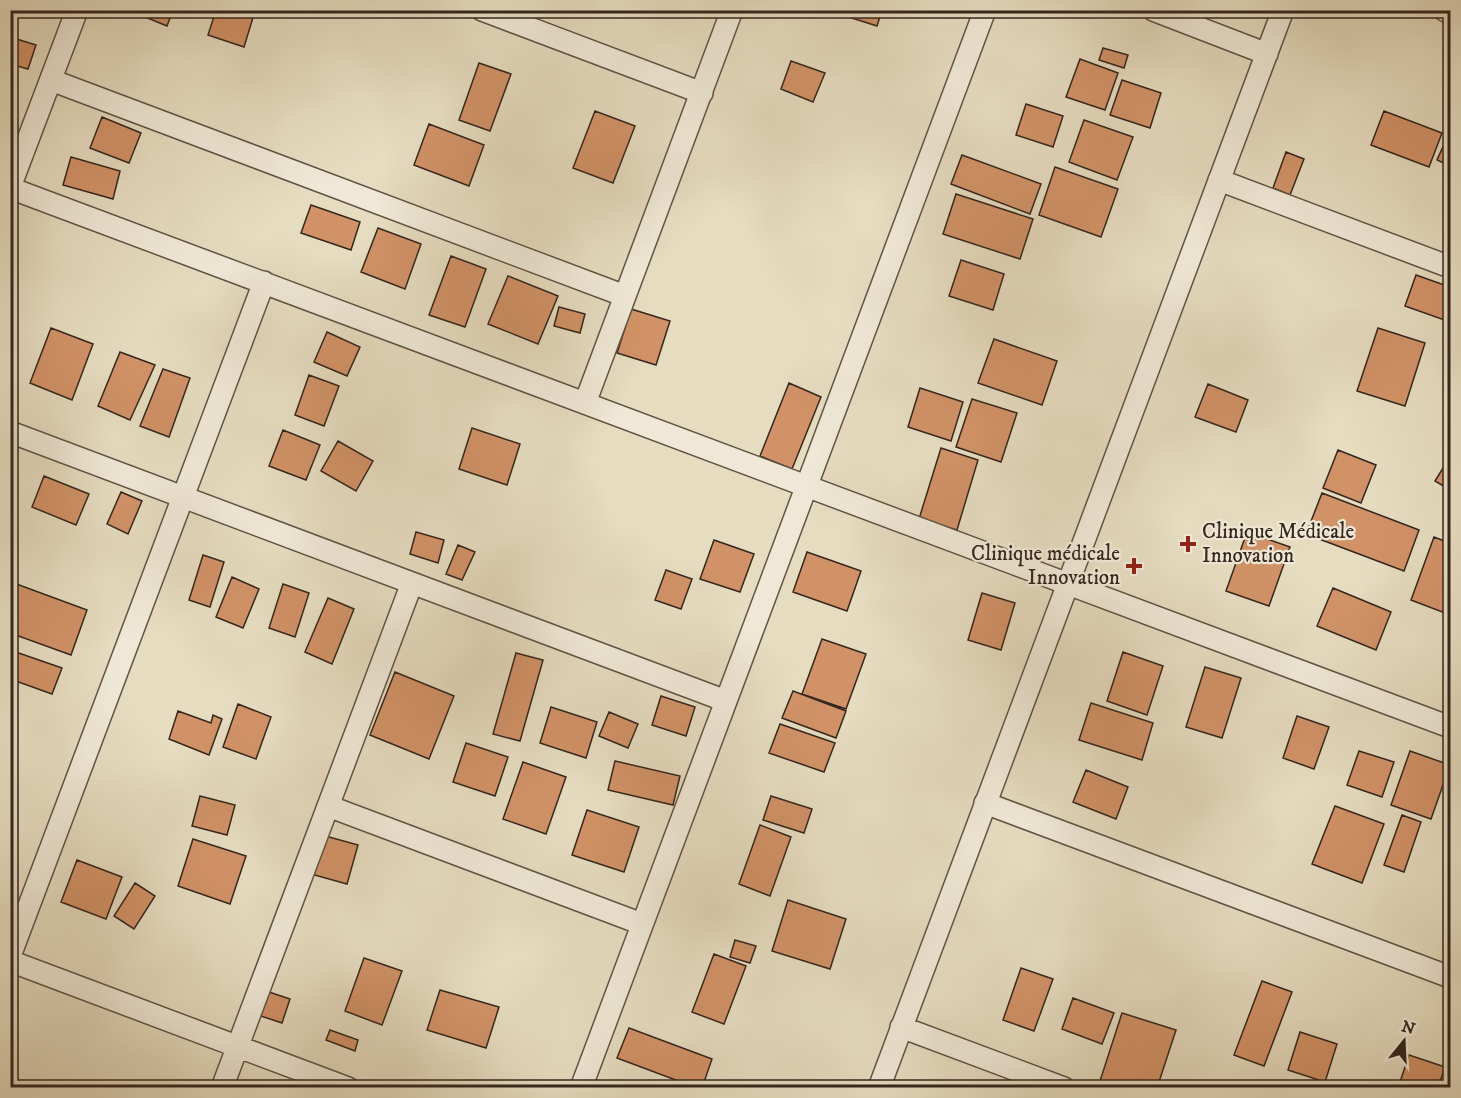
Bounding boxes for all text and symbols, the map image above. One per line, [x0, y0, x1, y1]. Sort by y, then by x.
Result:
place label: Clinique Médicale Innovation [1202, 519, 1354, 569]
marker: Clinique Médicale Innovation [1179, 535, 1197, 553]
place label: Clinique médicale Innovation [971, 541, 1120, 591]
marker: Clinique médicale Innovation [1125, 557, 1143, 575]
north arrow [1374, 1011, 1434, 1071]
text: N [1399, 1016, 1418, 1039]

